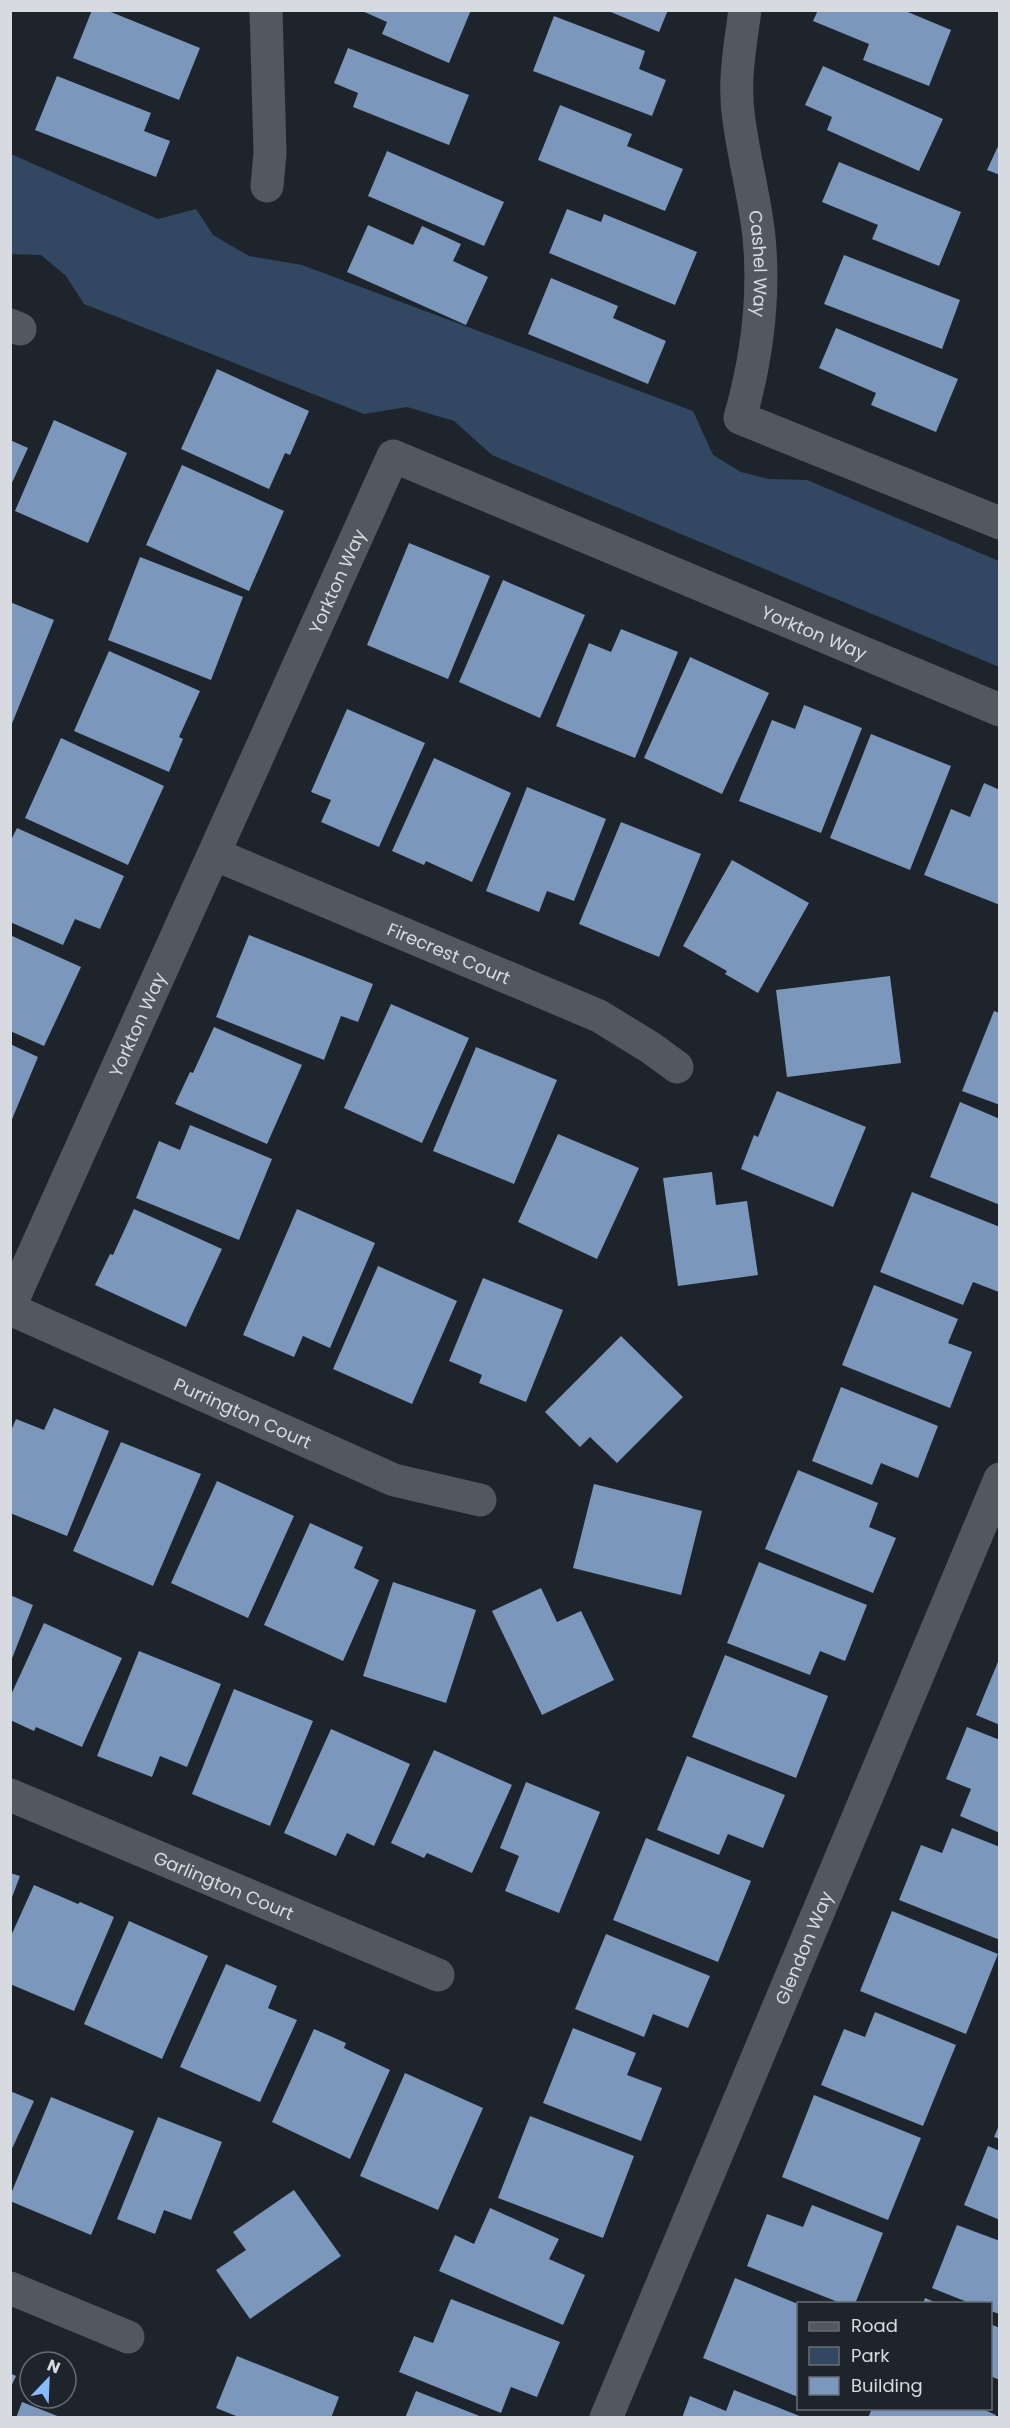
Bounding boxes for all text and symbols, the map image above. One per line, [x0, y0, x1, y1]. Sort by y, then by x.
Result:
street label: Cashel Way [743, 208, 774, 318]
street label: Yorkton Way [302, 525, 371, 638]
street label: Yorkton Way [758, 599, 871, 666]
street label: Firecrest Court [384, 916, 514, 990]
street label: Yorkton Way [102, 968, 171, 1081]
street label: Purrington Court [170, 1371, 316, 1454]
street label: Garlington Court [150, 1844, 298, 1926]
street label: Glendon Way [768, 1887, 838, 2008]
legend [797, 2302, 992, 2410]
text: Road [851, 2313, 898, 2338]
text: Park [851, 2343, 890, 2368]
north arrow [18, 2350, 78, 2410]
text: N [44, 2354, 64, 2380]
text: Building [851, 2373, 923, 2398]

